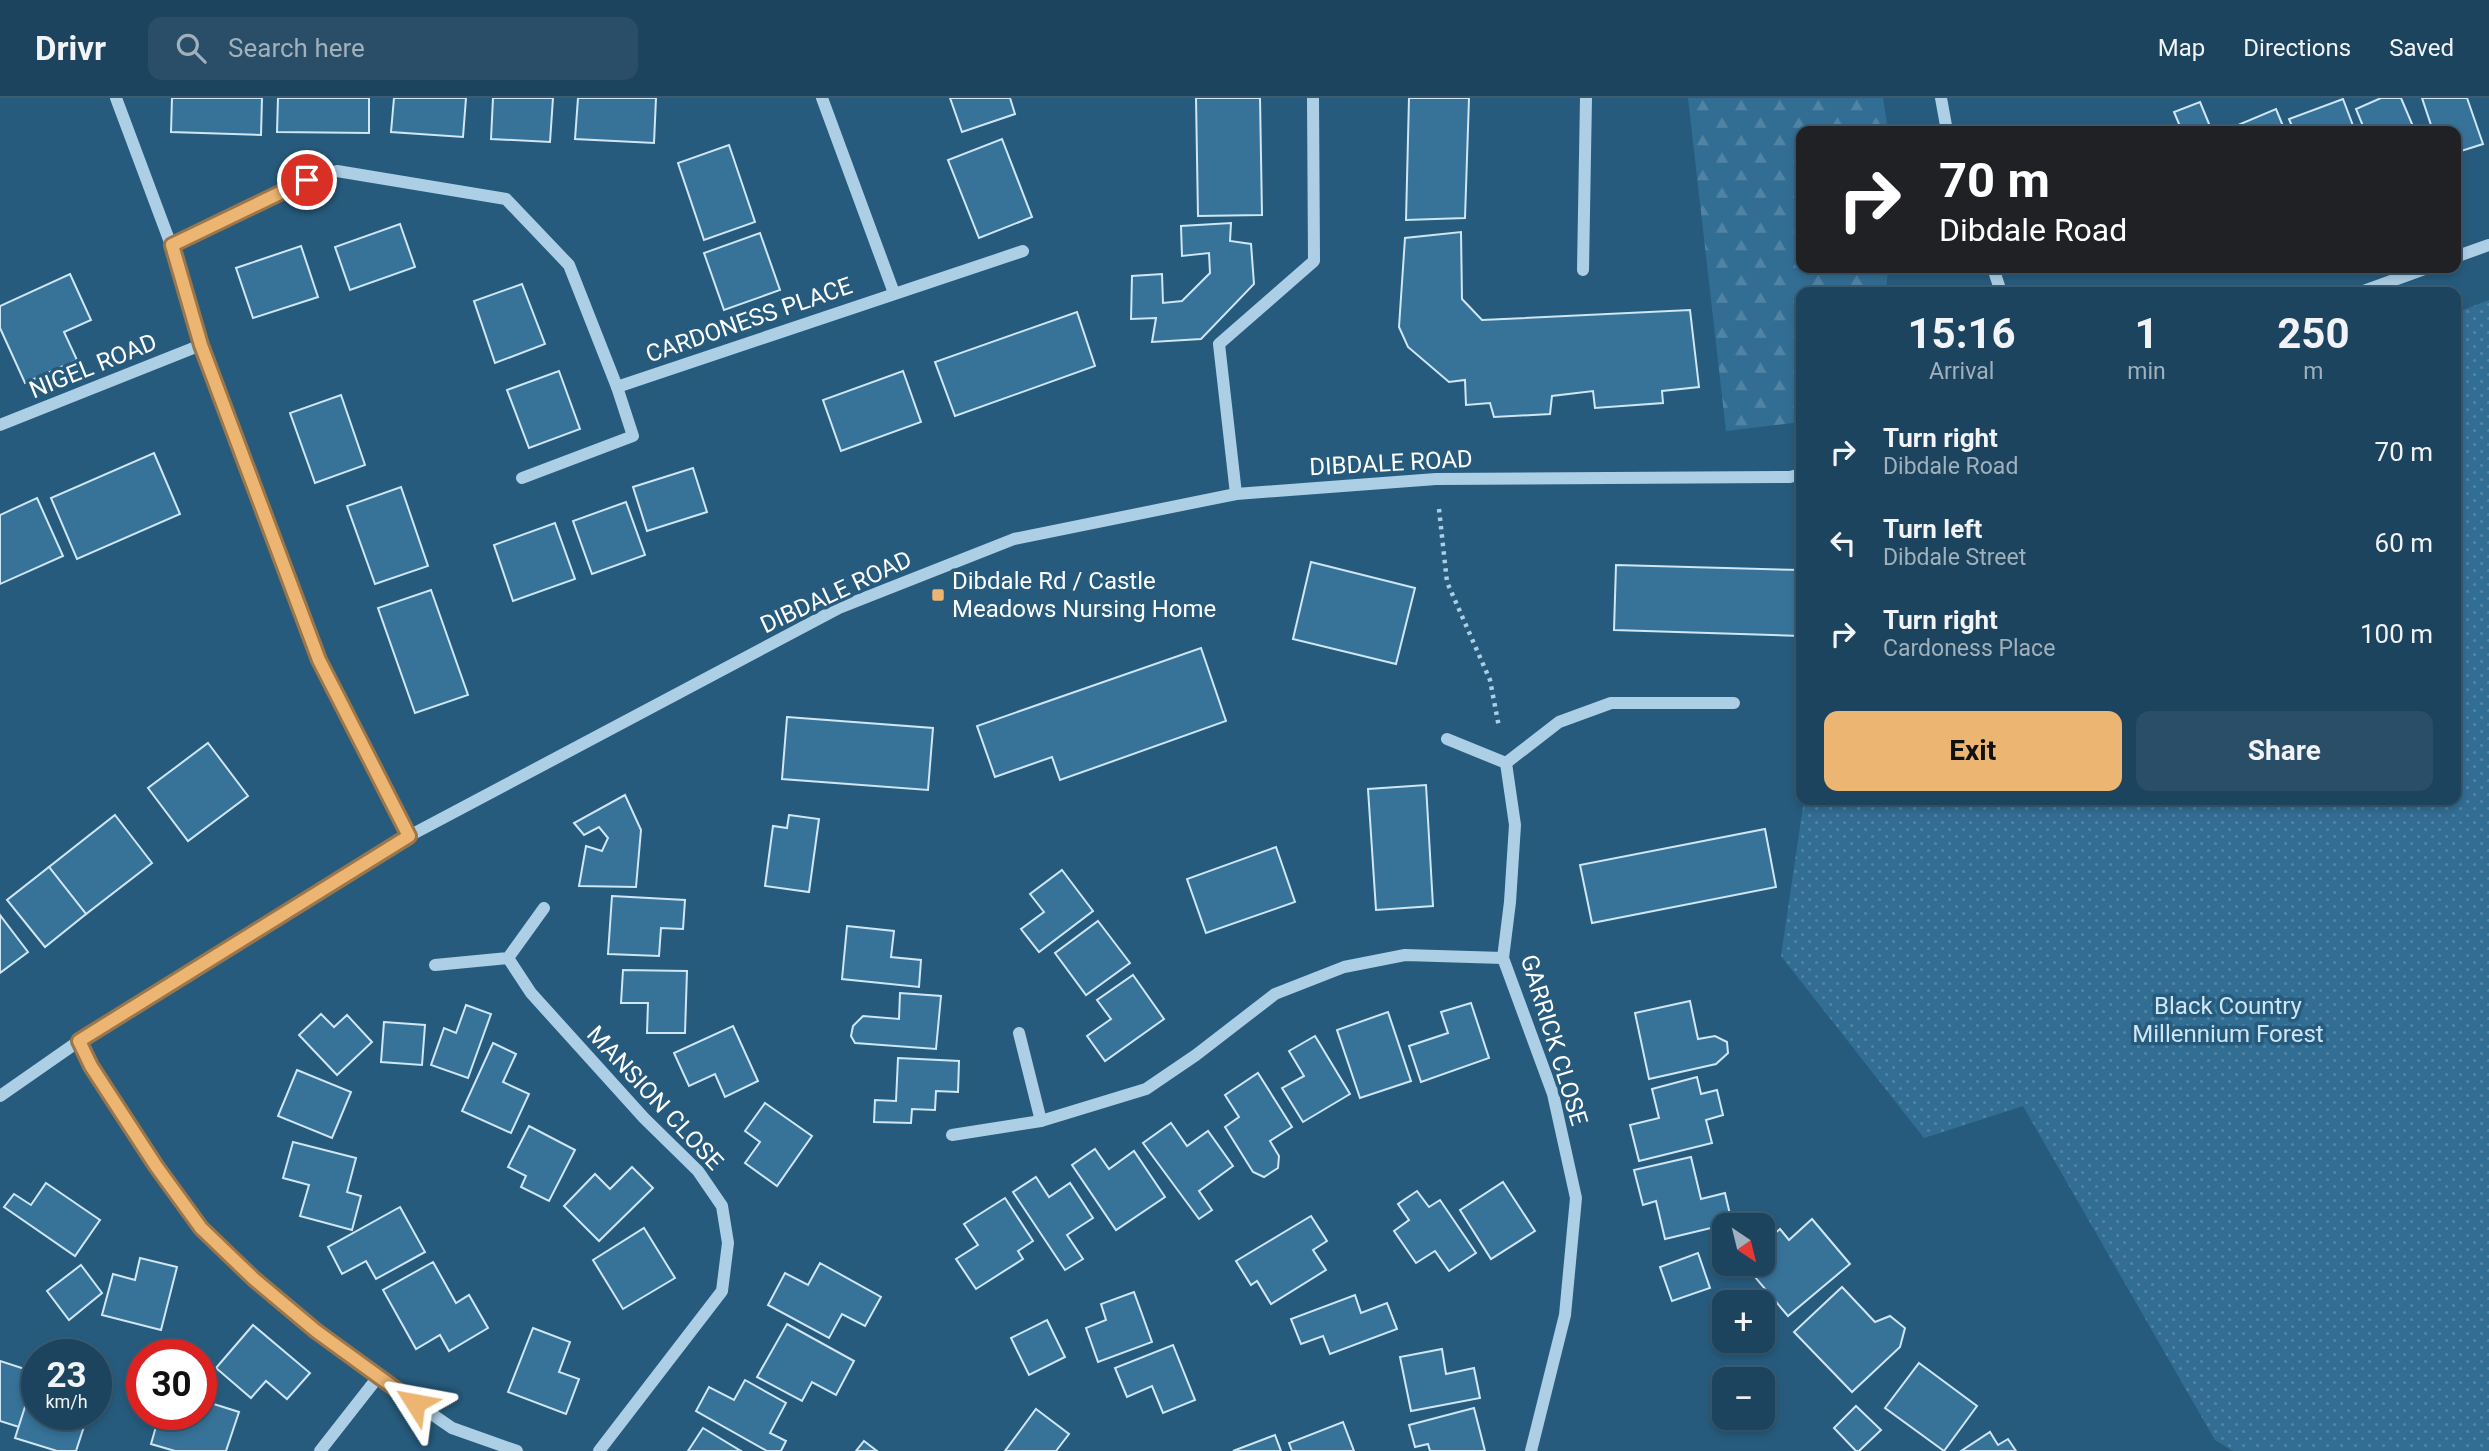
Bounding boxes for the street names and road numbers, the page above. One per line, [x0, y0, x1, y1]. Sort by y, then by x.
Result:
street label: CARDONESS PLACE [642, 271, 856, 369]
street label: NIGEL ROAD [25, 328, 161, 404]
street label: DIBDALE ROAD [1309, 445, 1473, 481]
street label: DIBDALE ROAD [756, 545, 916, 639]
street label: GARRICK CLOSE [1515, 951, 1593, 1129]
street label: MANSION CLOSE [581, 1020, 729, 1176]

